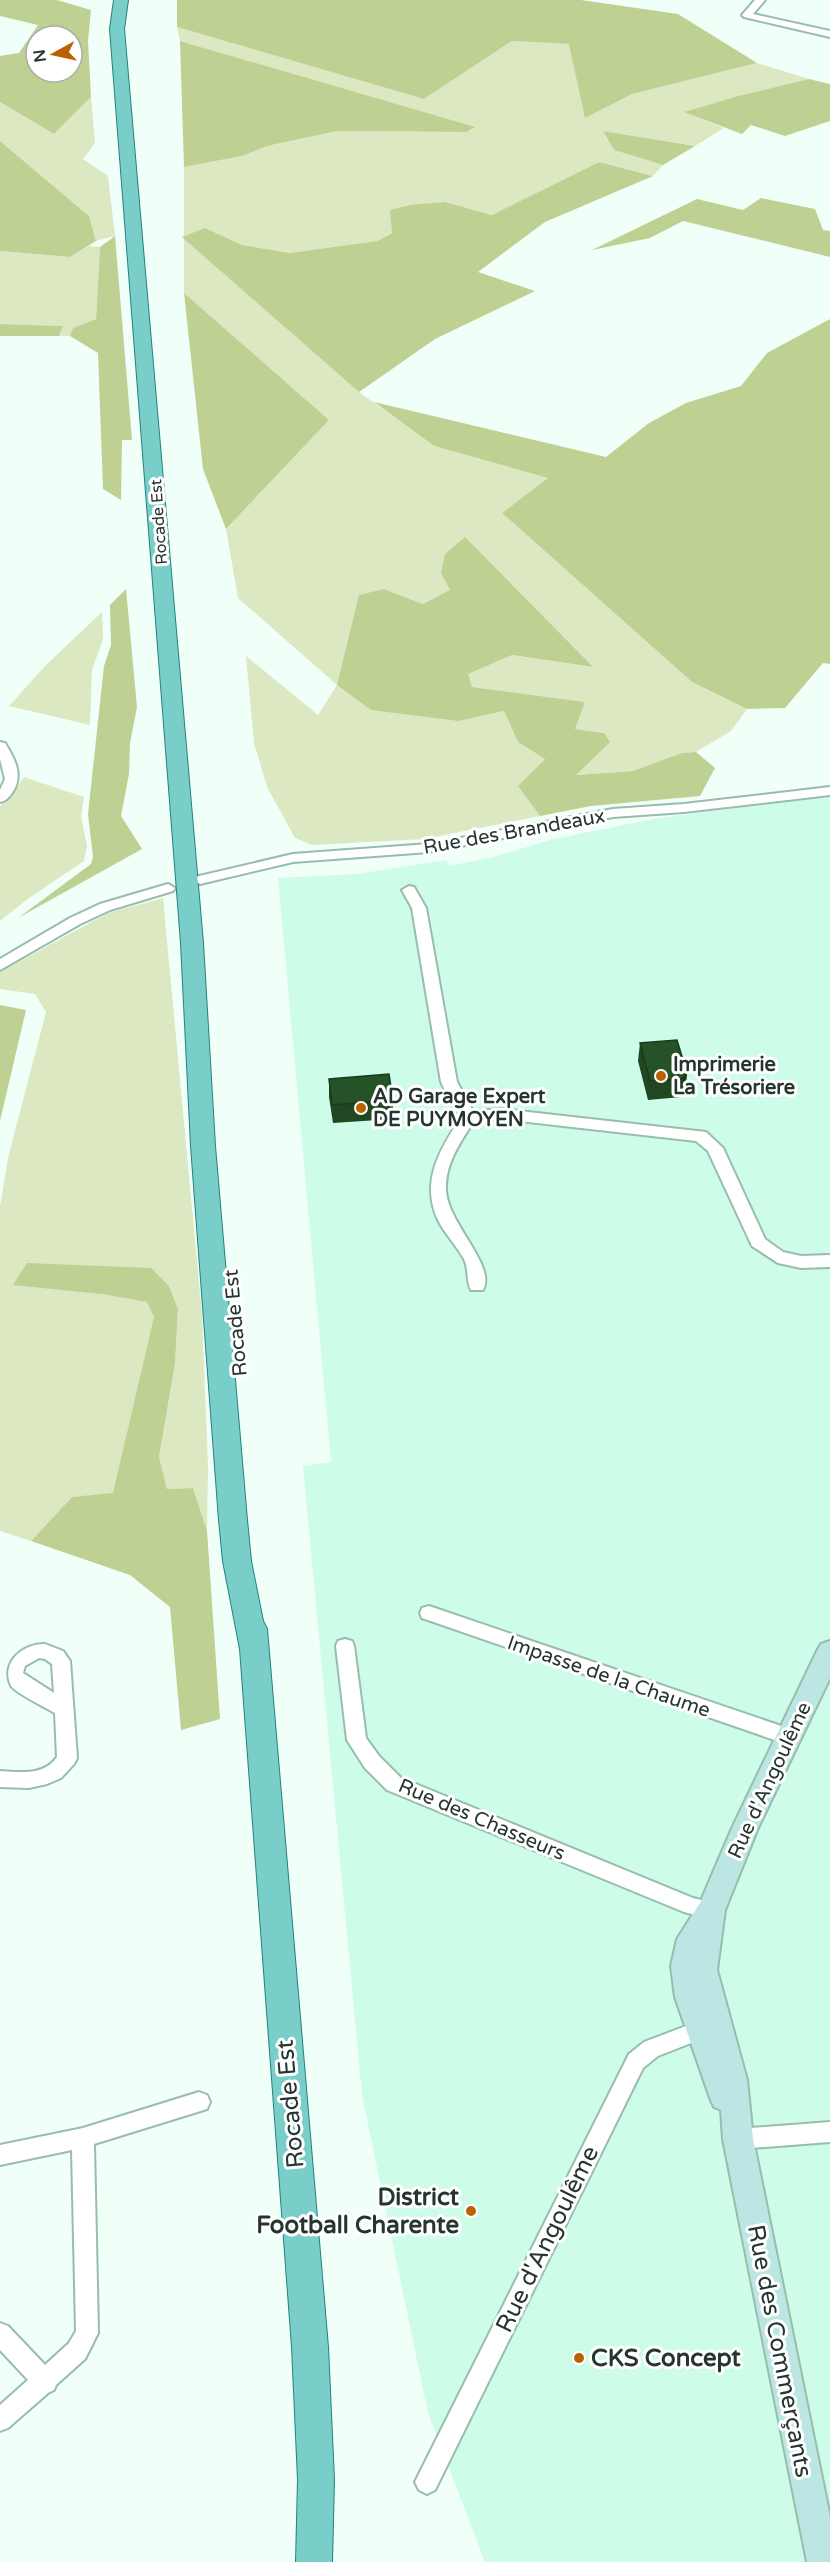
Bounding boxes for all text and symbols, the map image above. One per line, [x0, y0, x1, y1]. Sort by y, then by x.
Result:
north arrow [24, 24, 84, 84]
text: N [29, 48, 51, 64]
street label: Rocade Est [146, 478, 172, 565]
street label: Rue des Brandeaux [421, 804, 607, 860]
place label: Imprimerie La Trésoriere [673, 1053, 795, 1100]
marker: Imprimerie La Trésoriere [654, 1069, 668, 1083]
place label: AD Garage Expert DE PUYMOYEN [373, 1085, 546, 1132]
marker: AD Garage Expert DE PUYMOYEN [354, 1101, 368, 1115]
street label: Rocade Est [219, 1268, 253, 1377]
street label: Impasse de la Chaume [504, 1631, 713, 1723]
street label: Rue d'Angoulême [723, 1698, 817, 1862]
street label: Rue des Chasseurs [395, 1774, 569, 1866]
street label: Rocade Est [270, 2039, 311, 2169]
street label: Rue d'Angoulême [490, 2141, 605, 2337]
place label: District Football Charente [256, 2183, 460, 2240]
marker: District Football Charente [464, 2204, 478, 2218]
street label: Rue des Commerçants [741, 2222, 818, 2480]
place label: CKS Concept [591, 2344, 742, 2373]
marker: CKS Concept [572, 2351, 586, 2365]

